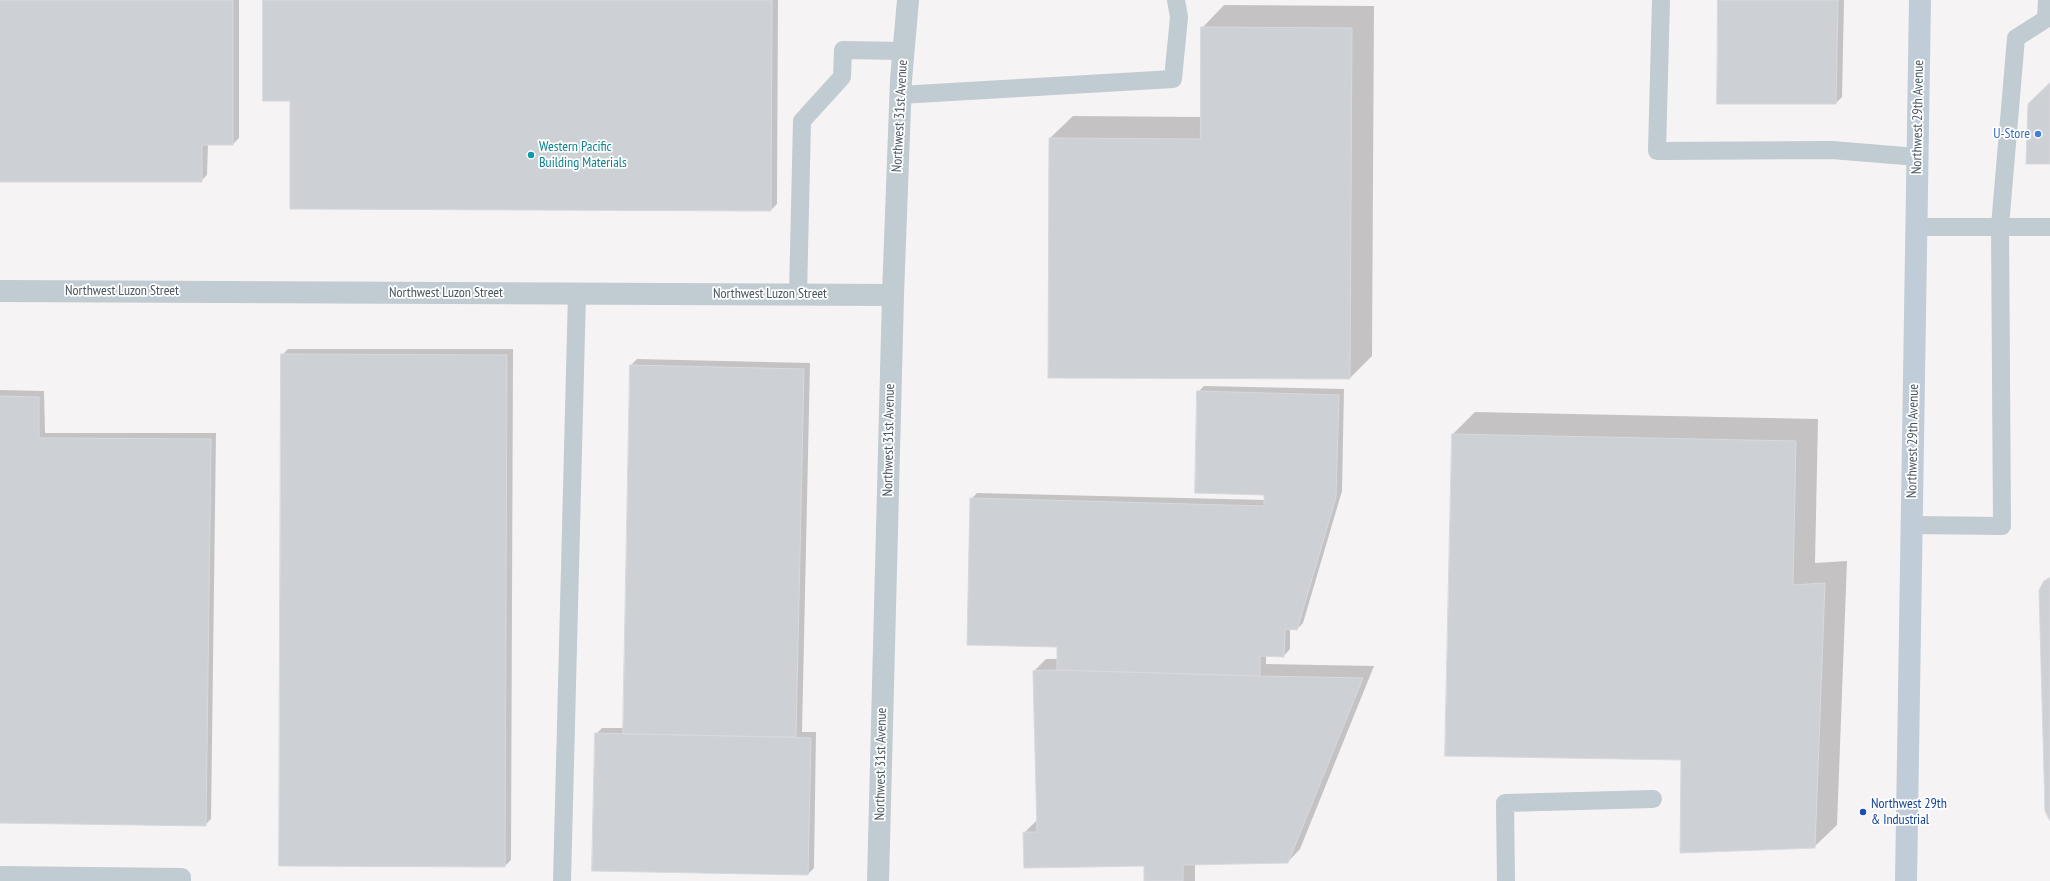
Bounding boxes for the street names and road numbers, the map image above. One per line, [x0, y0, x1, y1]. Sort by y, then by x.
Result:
street label: Northwest 31st Avenue [889, 59, 911, 173]
street label: Northwest 29th Avenue [1909, 60, 1927, 174]
street label: Northwest Luzon Street [65, 283, 179, 299]
street label: Northwest Luzon Street [389, 285, 503, 301]
street label: Northwest Luzon Street [713, 286, 827, 302]
street label: Northwest 31st Avenue [880, 383, 898, 497]
street label: Northwest 29th Avenue [1904, 384, 1922, 498]
street label: Northwest 31st Avenue [872, 707, 890, 821]

